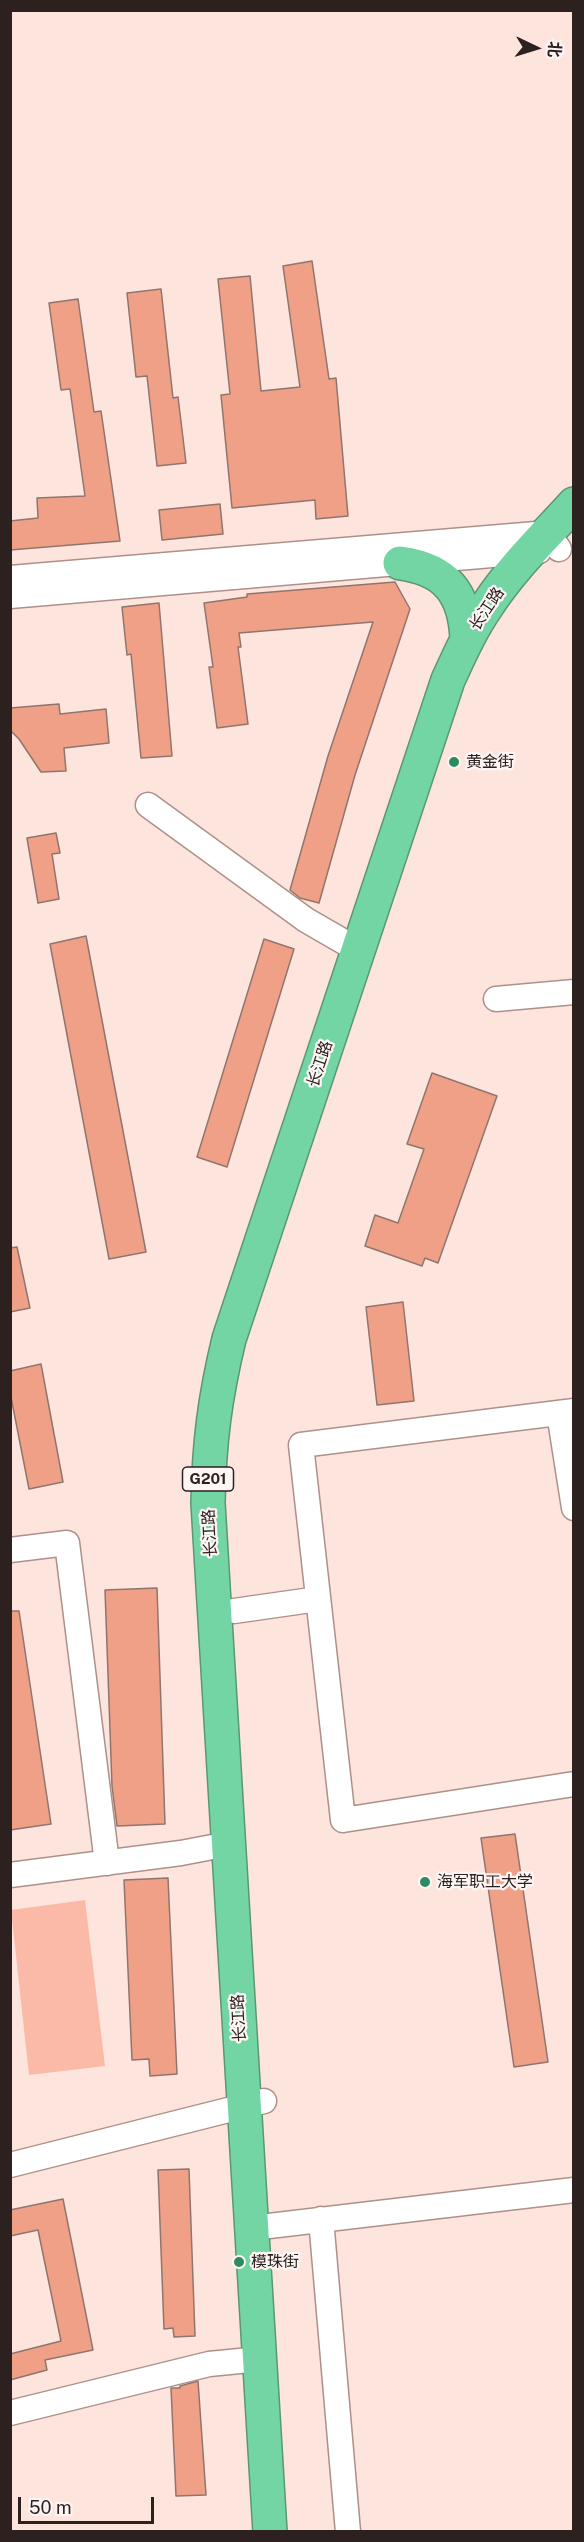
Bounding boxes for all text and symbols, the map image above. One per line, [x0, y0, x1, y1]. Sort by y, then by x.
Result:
north arrow [506, 18, 566, 78]
text: 北 [544, 41, 564, 58]
street label: 长江路 [466, 584, 508, 634]
place label: 黄金街 [466, 752, 514, 772]
marker: 黄金街 [447, 755, 461, 769]
street label: 长江路 [303, 1038, 337, 1090]
road number: G201 [182, 1467, 234, 1491]
street label: 长江路 [199, 1509, 221, 1557]
place label: 海军职工大学 [437, 1872, 533, 1892]
marker: 海军职工大学 [418, 1875, 432, 1889]
street label: 长江路 [228, 1994, 250, 2042]
place label: 模珠街 [251, 2252, 299, 2272]
marker: 模珠街 [232, 2255, 246, 2269]
scale bar [21, 2485, 158, 2523]
text: 50 m [29, 2497, 72, 2518]

